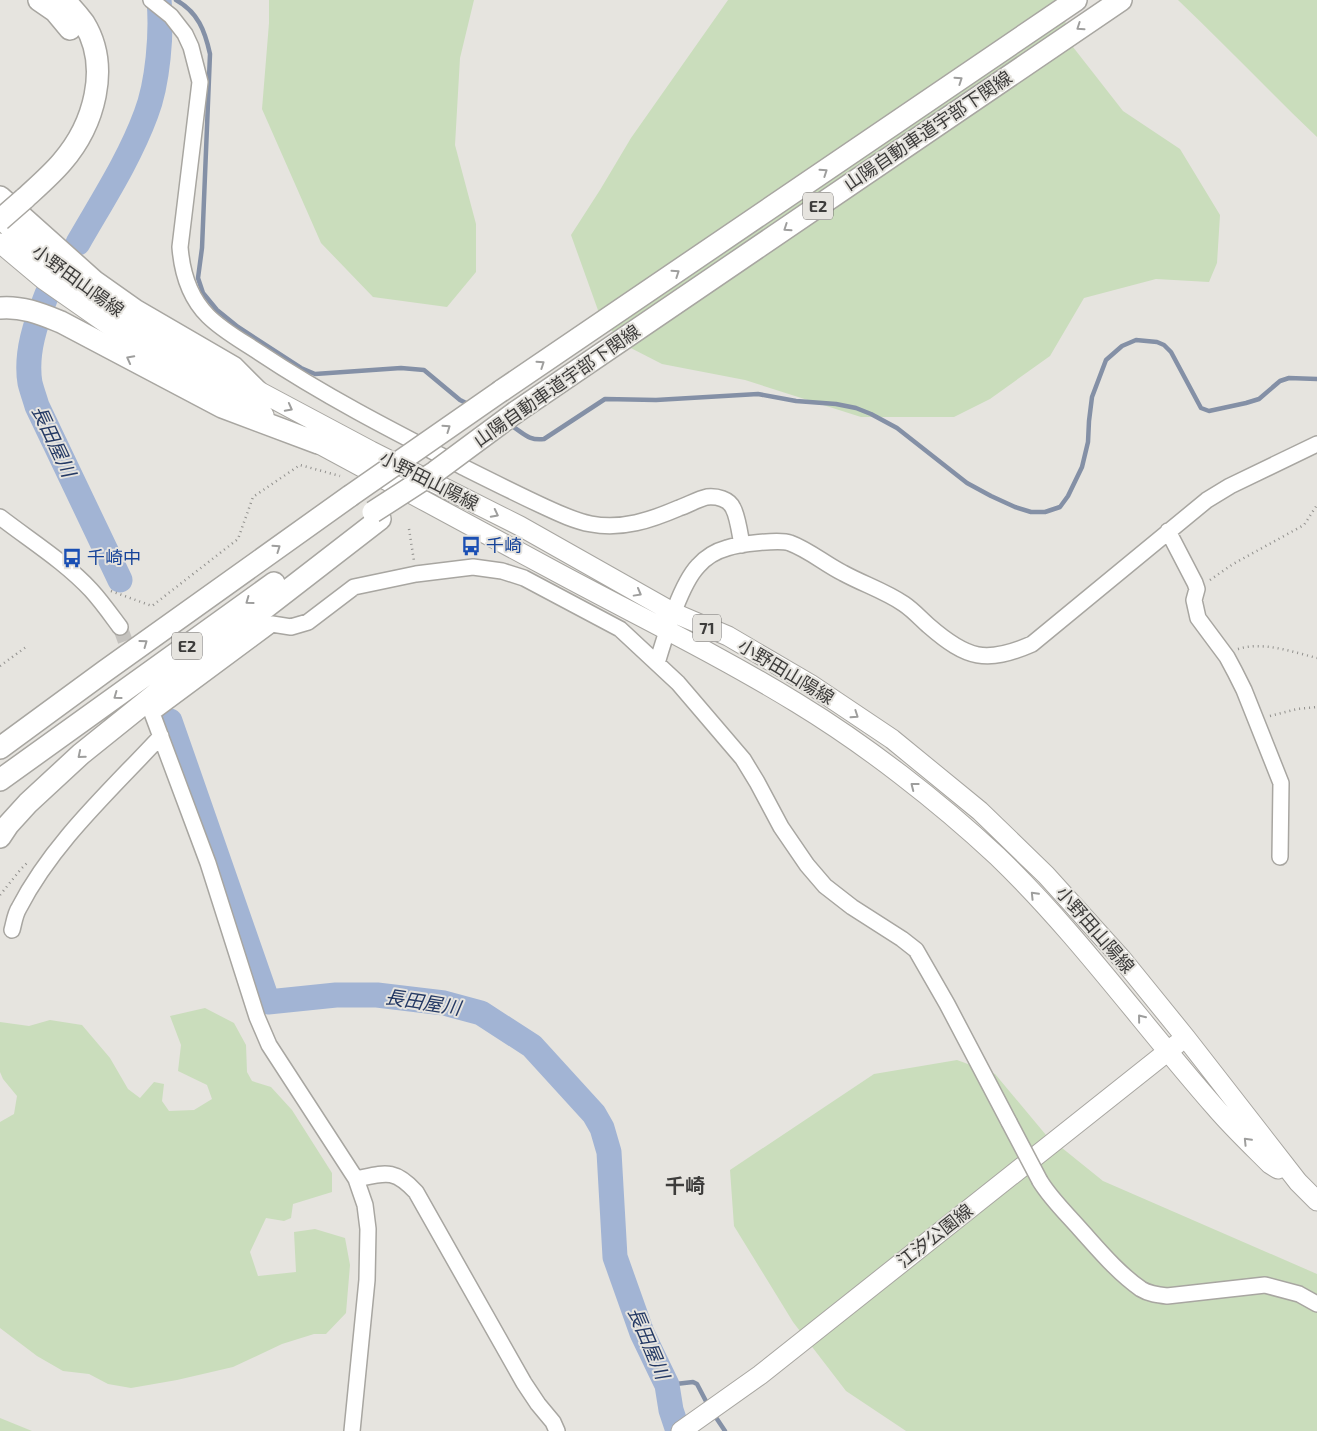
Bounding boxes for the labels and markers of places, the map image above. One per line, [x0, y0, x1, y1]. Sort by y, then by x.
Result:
place label: 千崎 [486, 534, 522, 556]
bus stop icon: 千崎 [460, 535, 482, 557]
place label: 千崎中 [87, 546, 141, 568]
bus stop icon: 千崎中 [61, 547, 83, 569]

